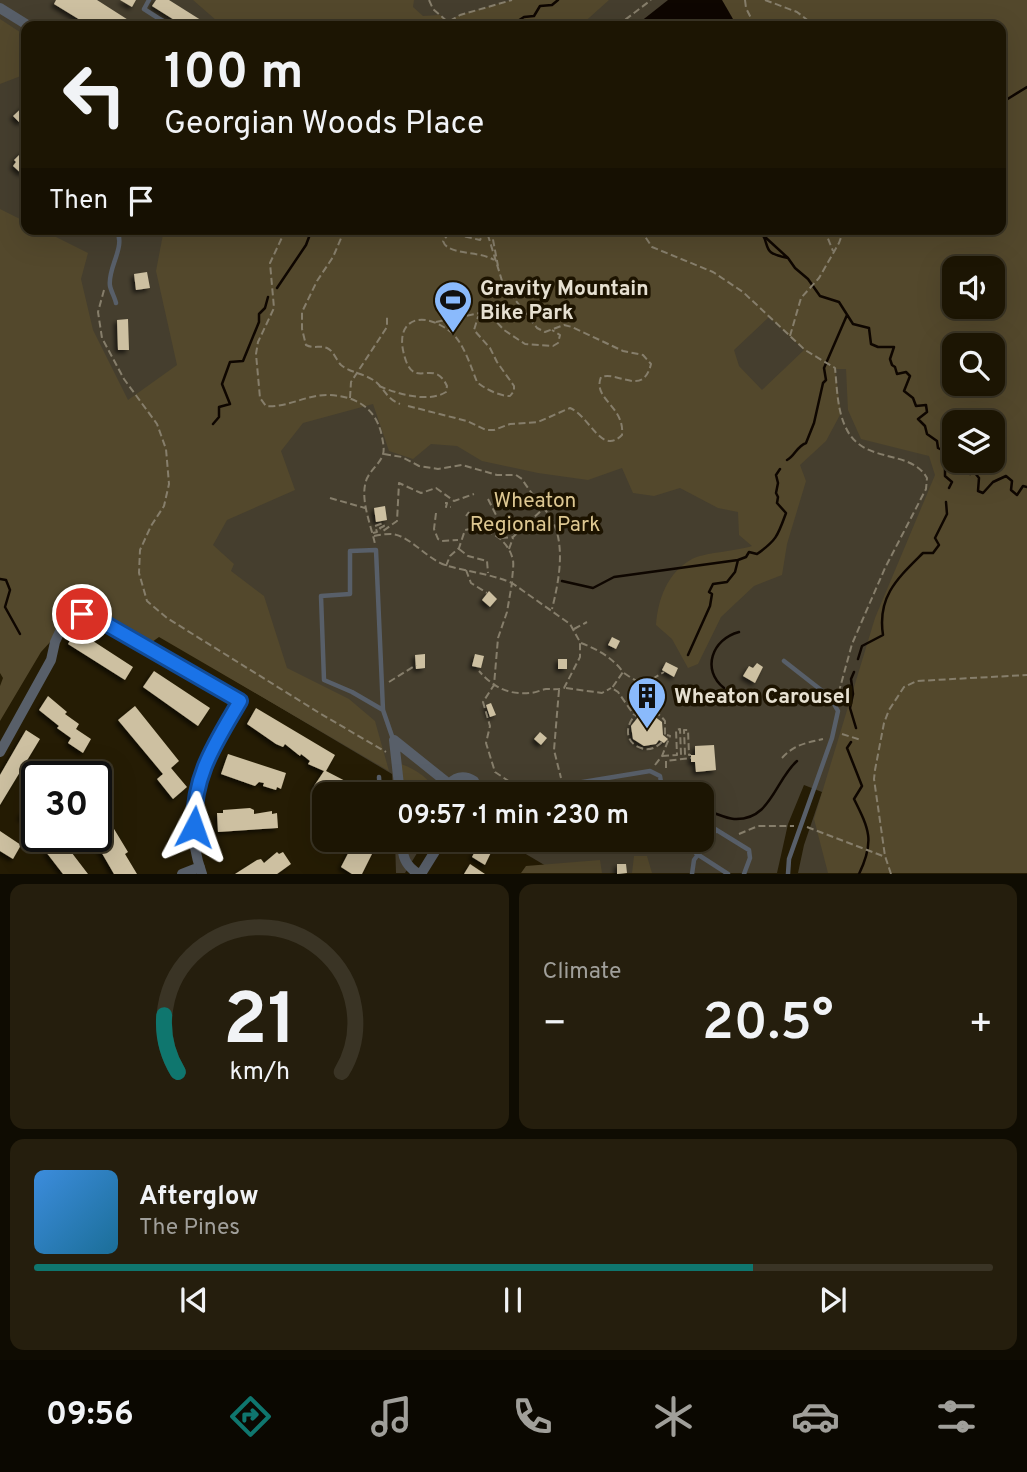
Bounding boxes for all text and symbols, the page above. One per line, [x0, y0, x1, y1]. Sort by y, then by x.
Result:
text: 100 m [164, 44, 303, 106]
icon: left [49, 49, 140, 140]
text: Georgian Woods Place [164, 105, 484, 145]
icon: arrive [122, 182, 160, 220]
text: Then [49, 185, 108, 218]
map controls [942, 256, 1005, 473]
button: sound [942, 256, 1005, 319]
place label: Gravity Mountain Bike Park [480, 276, 649, 327]
sports icon: Gravity Mountain Bike Park [432, 279, 474, 334]
button: search [942, 333, 1005, 396]
button: layers [942, 410, 1005, 473]
park label: Wheaton Regional Park [470, 488, 600, 539]
pin [52, 584, 112, 644]
icon: arrive [63, 595, 101, 633]
building icon: Wheaton Carousel [626, 675, 668, 730]
place label: Wheaton Carousel [674, 684, 851, 711]
speed limit sign: 30 [21, 761, 112, 852]
position arrow [157, 790, 231, 864]
text: 09:57 · 1 min · 230 m [397, 800, 629, 833]
text: Climate [543, 958, 621, 987]
text: 21 [222, 979, 296, 1071]
text: 20.5° [702, 992, 834, 1058]
text: − [543, 1001, 567, 1050]
text: + [968, 1001, 993, 1050]
text: km/h [229, 1057, 290, 1089]
text: Afterglow [139, 1181, 259, 1214]
text: The Pines [139, 1214, 240, 1243]
icon: previous [175, 1281, 213, 1319]
icon: pause [494, 1281, 532, 1319]
icon: next [814, 1281, 852, 1319]
icon: directions [226, 1392, 275, 1441]
icon: music [367, 1392, 416, 1441]
icon: phone [508, 1392, 557, 1441]
icon: climate [649, 1392, 698, 1441]
icon: car [791, 1392, 840, 1441]
icon: filters [932, 1392, 981, 1441]
text: 09:56 [46, 1396, 134, 1436]

